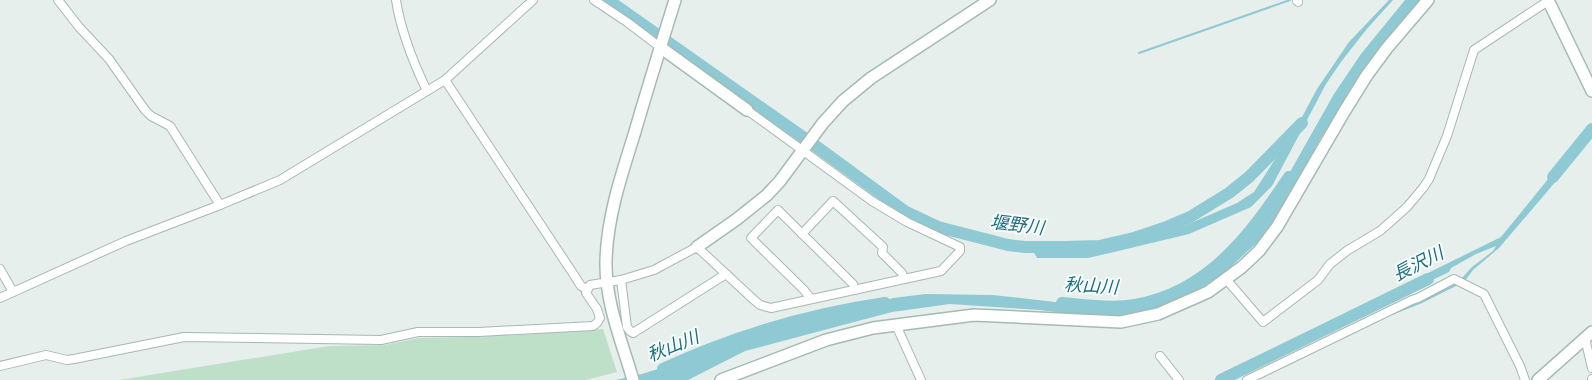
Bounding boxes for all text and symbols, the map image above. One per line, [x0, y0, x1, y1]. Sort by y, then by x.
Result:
water label: 堰野川 [989, 211, 1047, 238]
water label: 長沢川 [1389, 241, 1448, 285]
water label: 秋山川 [1064, 274, 1121, 298]
water label: 秋山川 [644, 325, 704, 365]

